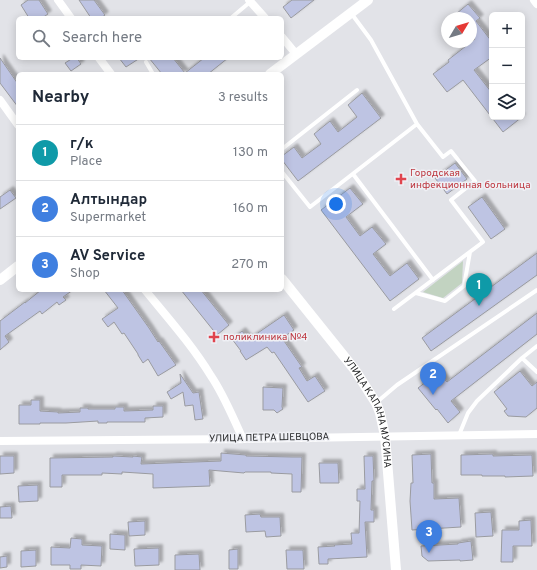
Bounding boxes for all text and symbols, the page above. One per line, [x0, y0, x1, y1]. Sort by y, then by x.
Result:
north arrow [441, 12, 477, 48]
map controls [489, 12, 525, 120]
button: + [489, 12, 525, 48]
search box [16, 16, 284, 60]
icon: search [30, 27, 52, 49]
text: Search here [62, 29, 142, 48]
button: − [489, 48, 525, 84]
button: layers [489, 84, 525, 120]
text: Nearby [32, 87, 89, 109]
text: 3 results [218, 90, 268, 106]
text: г/к [70, 135, 94, 154]
text: 1 [42, 145, 48, 161]
text: 130 m [233, 145, 268, 161]
text: Place [70, 154, 102, 170]
place label: Городская инфекционная больница [410, 167, 531, 192]
marker: Городская инфекционная больница [395, 173, 407, 185]
text: Алтындар [70, 191, 147, 210]
your location [326, 194, 346, 214]
text: 2 [41, 201, 49, 217]
text: 160 m [233, 201, 268, 217]
text: Supermarket [70, 210, 146, 226]
text: AV Service [70, 247, 145, 266]
text: 3 [41, 257, 49, 273]
text: 270 m [231, 257, 268, 273]
text: Shop [70, 266, 100, 282]
pin: 1 [466, 273, 492, 306]
marker: поликлиника №4 [208, 331, 220, 343]
place label: поликлиника №4 [223, 331, 308, 344]
street label: УЛИЦА КАПАНА МУСИНА [341, 354, 394, 469]
pin: 2 [420, 362, 446, 395]
street label: УЛИЦА ПЕТРА ШЕВЦОВА [209, 430, 329, 446]
pin: 3 [416, 520, 442, 553]

